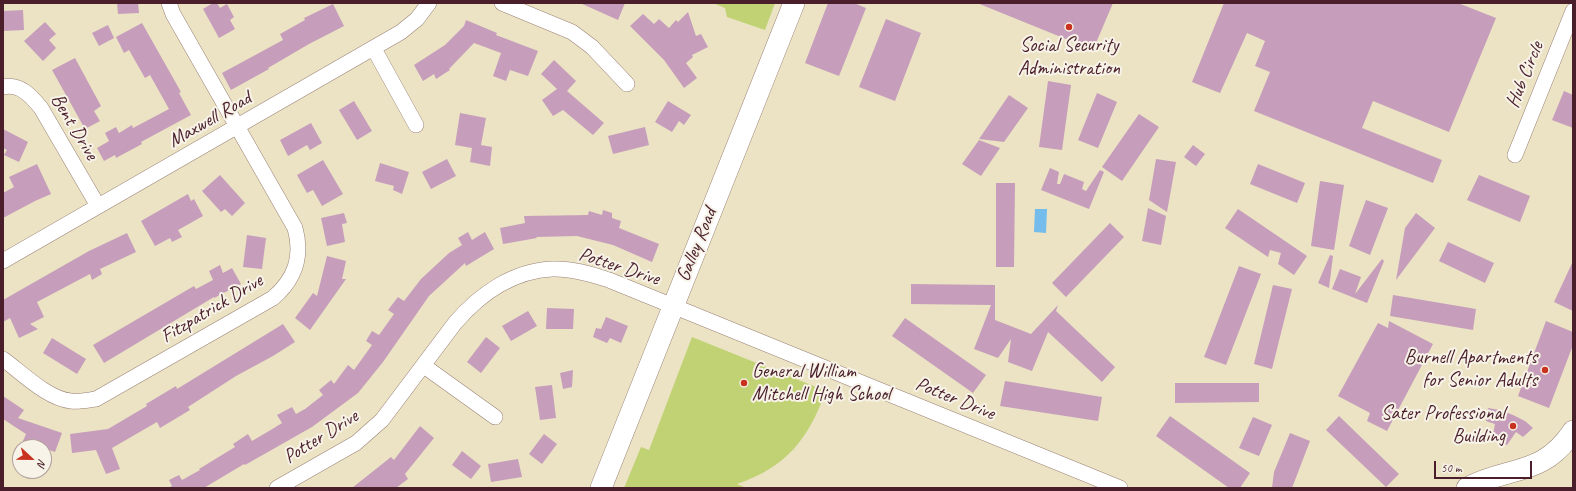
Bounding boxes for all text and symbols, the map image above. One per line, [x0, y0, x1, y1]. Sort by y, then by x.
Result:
marker: Social Security Administration [1064, 22, 1074, 32]
place label: Social Security Administration [1018, 34, 1120, 81]
street label: Hub Circle [1501, 38, 1549, 112]
street label: Maxwell Road [164, 87, 256, 153]
street label: Bent Drive [45, 89, 103, 165]
street label: Galley Road [671, 205, 723, 285]
street label: Potter Drive [576, 243, 662, 291]
street label: Fitzpatrick Drive [157, 269, 267, 349]
place label: Burnell Apartments for Senior Adults [1405, 346, 1537, 393]
place label: General William Mitchell High School [752, 360, 890, 407]
marker: Burnell Apartments for Senior Adults [1540, 365, 1550, 375]
street label: Potter Drive [912, 372, 998, 426]
marker: General William Mitchell High School [739, 378, 749, 388]
place label: Sater Professional Building [1381, 402, 1505, 449]
street label: Potter Drive [279, 405, 363, 469]
marker: Sater Professional Building [1508, 421, 1518, 431]
north arrow [12, 439, 52, 479]
scale bar [1436, 453, 1534, 479]
text: N [34, 457, 50, 469]
text: 50 m [1441, 460, 1461, 476]

